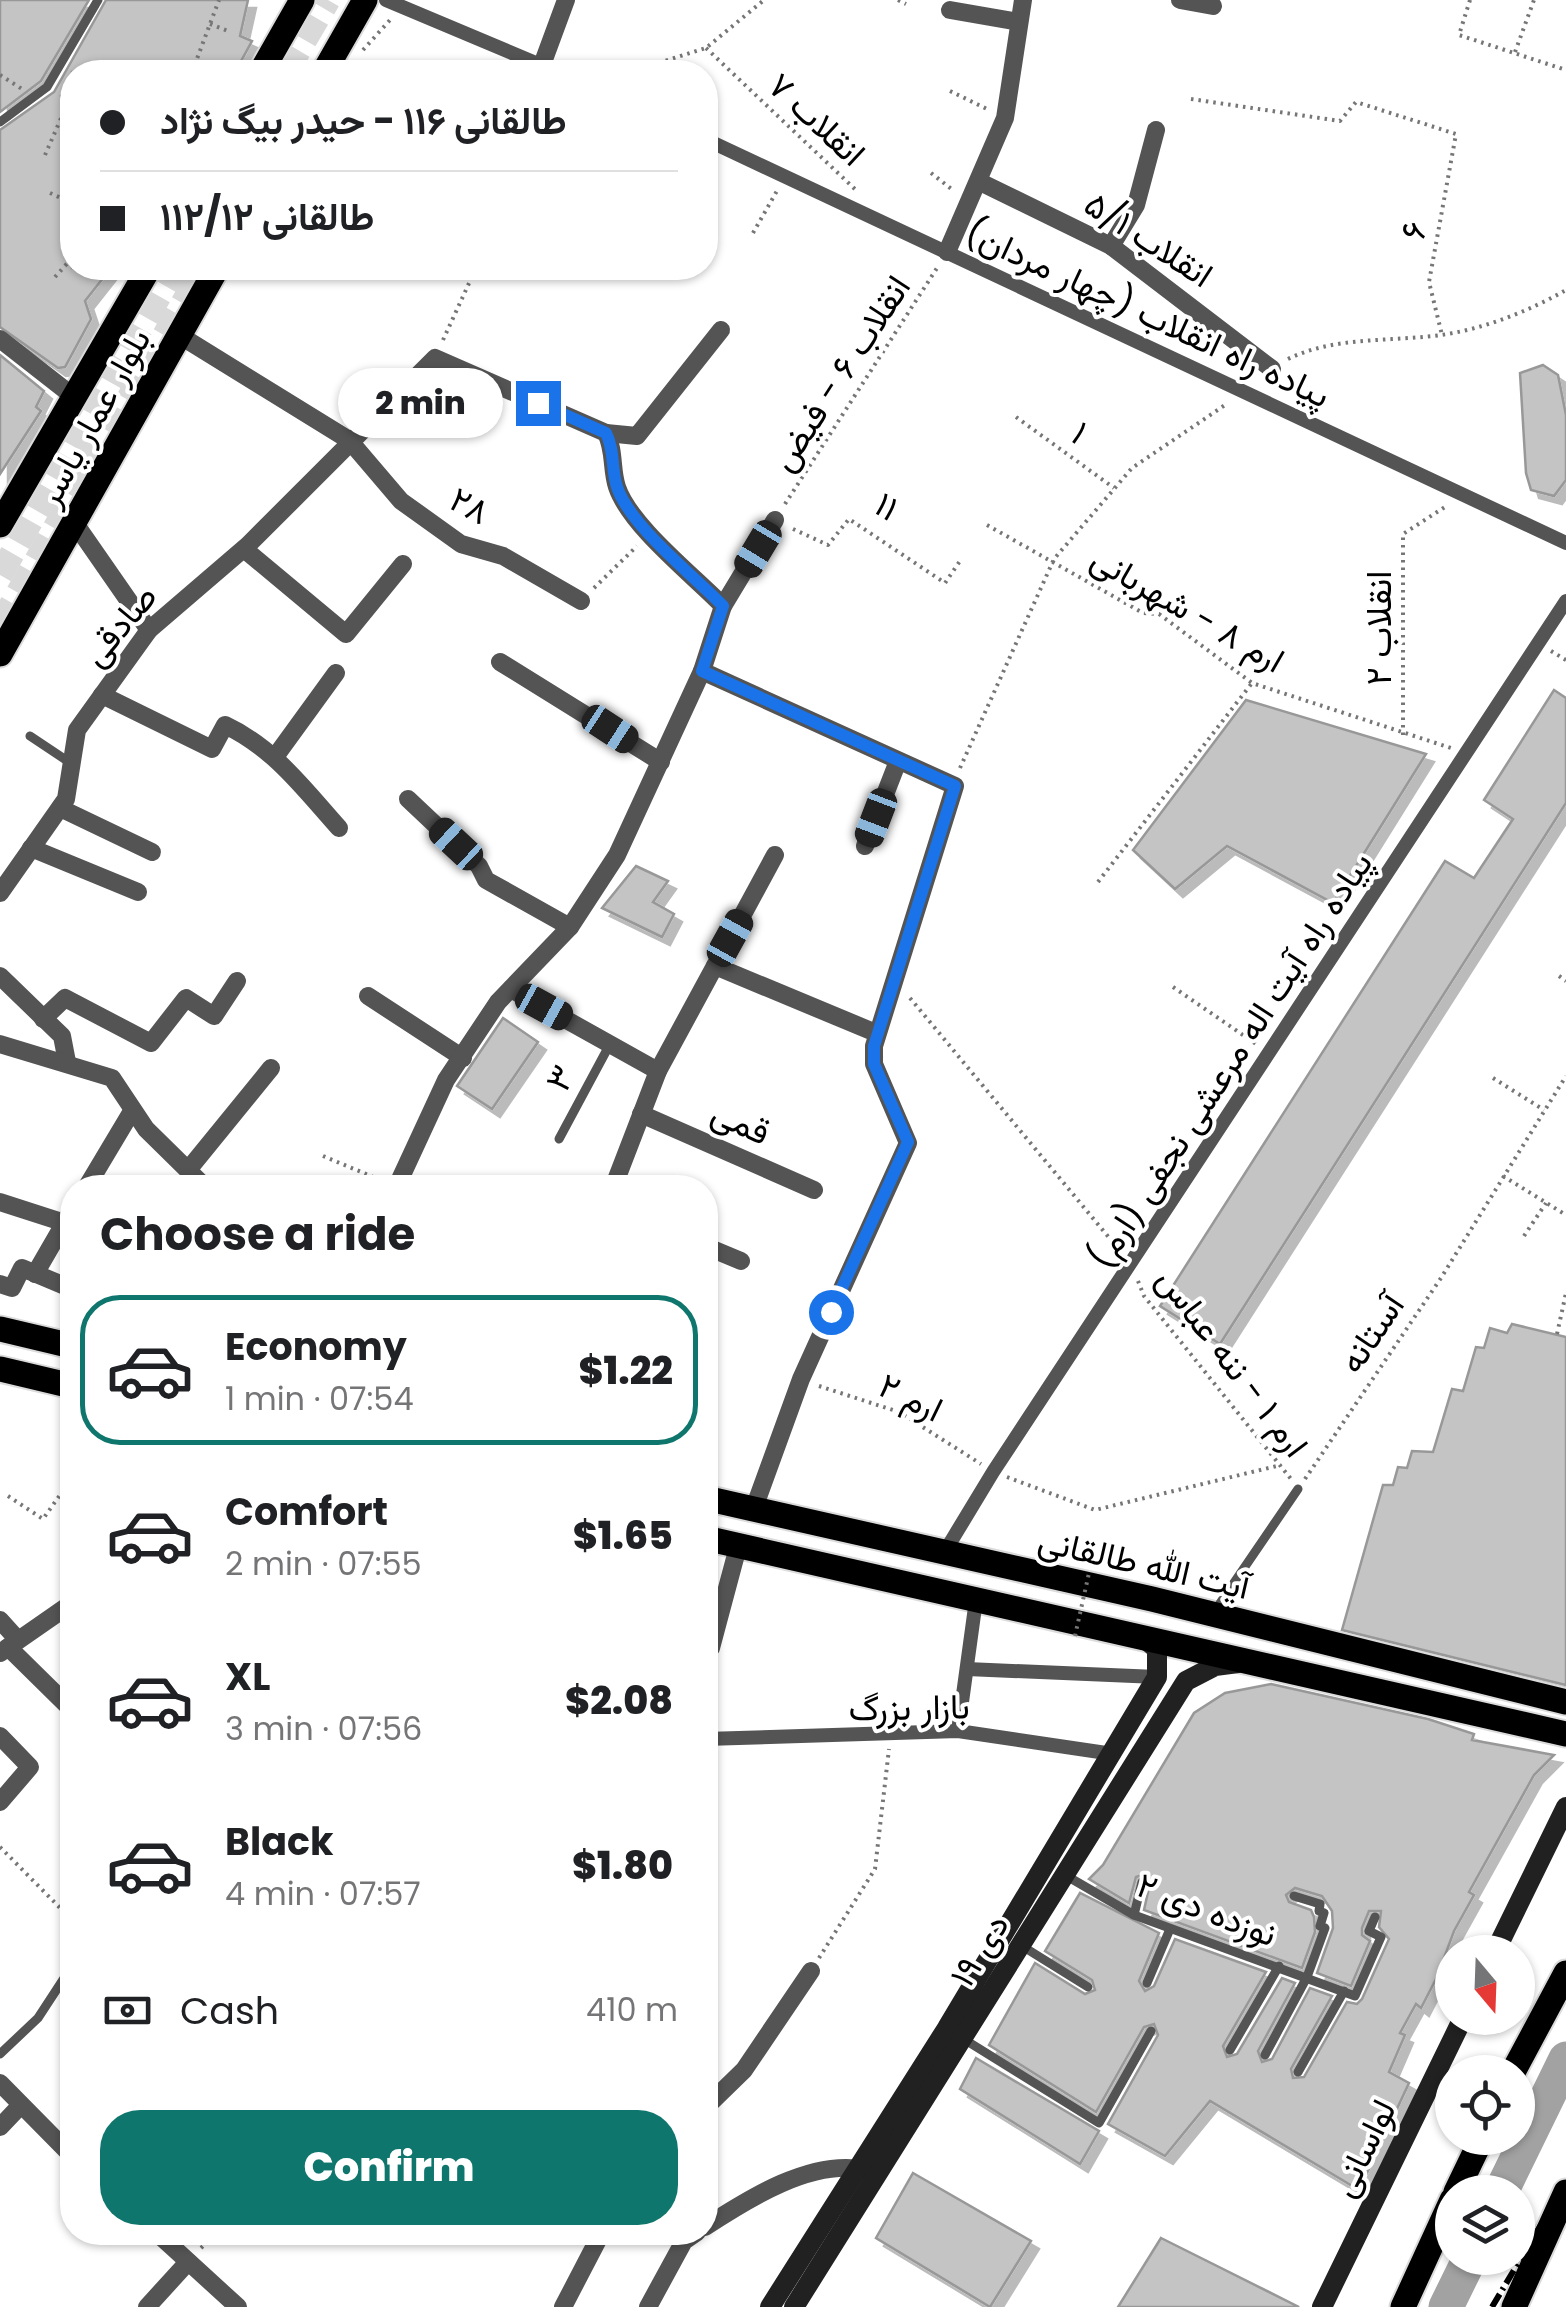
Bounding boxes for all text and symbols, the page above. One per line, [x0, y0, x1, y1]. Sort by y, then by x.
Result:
street label: انقلاب ۷ [757, 61, 877, 177]
text: طالقانی ۱۱۶ - حیدر بیگ نژاد [160, 94, 567, 147]
street label: انقلاب ۵/۱ [1075, 179, 1223, 299]
text: طالقانی ۱۱۲/۱۲ [160, 190, 374, 243]
street label: پیاده راه انقلاب (چهار مردان) [958, 207, 1338, 419]
street label: ۶ [1387, 217, 1439, 243]
street label: انقلاب ۶ - فیض [758, 265, 922, 481]
street label: بلوار عمار یاسر [23, 319, 162, 516]
callout: 2 min [338, 368, 503, 438]
text: 2 min [375, 380, 466, 425]
route end [516, 381, 561, 426]
street label: ۱ [1062, 409, 1098, 455]
street label: ۲۸ [441, 474, 499, 536]
street label: ۱۱ [866, 480, 908, 532]
car [730, 516, 786, 582]
street label: ارم ۸ - شهربانی [1082, 534, 1294, 684]
street label: انقلاب ۲ [1354, 571, 1403, 685]
street label: صادقی [70, 573, 168, 677]
car [577, 700, 643, 758]
car [851, 785, 901, 851]
car [424, 813, 488, 875]
street label: پیاده راه آیت اله مرعشی نجفی (ارم) [1076, 842, 1384, 1278]
car [702, 904, 758, 972]
car [510, 979, 578, 1035]
street label: ۳ [533, 1056, 587, 1100]
street label: قمی [704, 1088, 778, 1156]
text: Choose a ride [100, 1203, 415, 1266]
street label: ارم ۱ - ننه عباس [1145, 1257, 1321, 1467]
street label: آستانه [1327, 1281, 1417, 1383]
route start [809, 1290, 854, 1335]
text: Economy [225, 1320, 407, 1373]
icon: car [105, 1325, 195, 1415]
text: $1.22 [578, 1344, 673, 1397]
street label: ارم ۲ [871, 1361, 951, 1433]
text: 1 min · 07:54 [225, 1376, 414, 1421]
text: Comfort [225, 1485, 388, 1538]
icon: car [105, 1490, 195, 1580]
text: $1.65 [573, 1509, 673, 1562]
street label: آیت الله طالقانی [1033, 1515, 1257, 1612]
text: 2 min · 07:55 [225, 1541, 422, 1586]
text: XL [225, 1650, 270, 1703]
icon: car [105, 1655, 195, 1745]
text: $2.08 [565, 1674, 673, 1727]
street label: بازار بزرگ [848, 1681, 970, 1733]
text: 3 min · 07:56 [225, 1706, 422, 1751]
text: Black [225, 1815, 334, 1868]
icon: car [105, 1820, 195, 1910]
text: $1.80 [572, 1839, 673, 1892]
street label: نوزده دی ۲ [1130, 1860, 1284, 1958]
text: 4 min · 07:57 [225, 1871, 421, 1916]
street label: ۱۹ دی [938, 1904, 1020, 1996]
north arrow [1435, 1935, 1535, 2035]
map controls [1435, 1935, 1535, 2275]
icon: cash [100, 1983, 155, 2038]
text: Cash [180, 1984, 279, 2037]
text: 410 m [586, 1987, 678, 2032]
button: locate [1435, 2055, 1535, 2155]
street label: لواسانی [1318, 2091, 1408, 2205]
button: Confirm [100, 2110, 678, 2225]
button: layers [1435, 2175, 1535, 2275]

